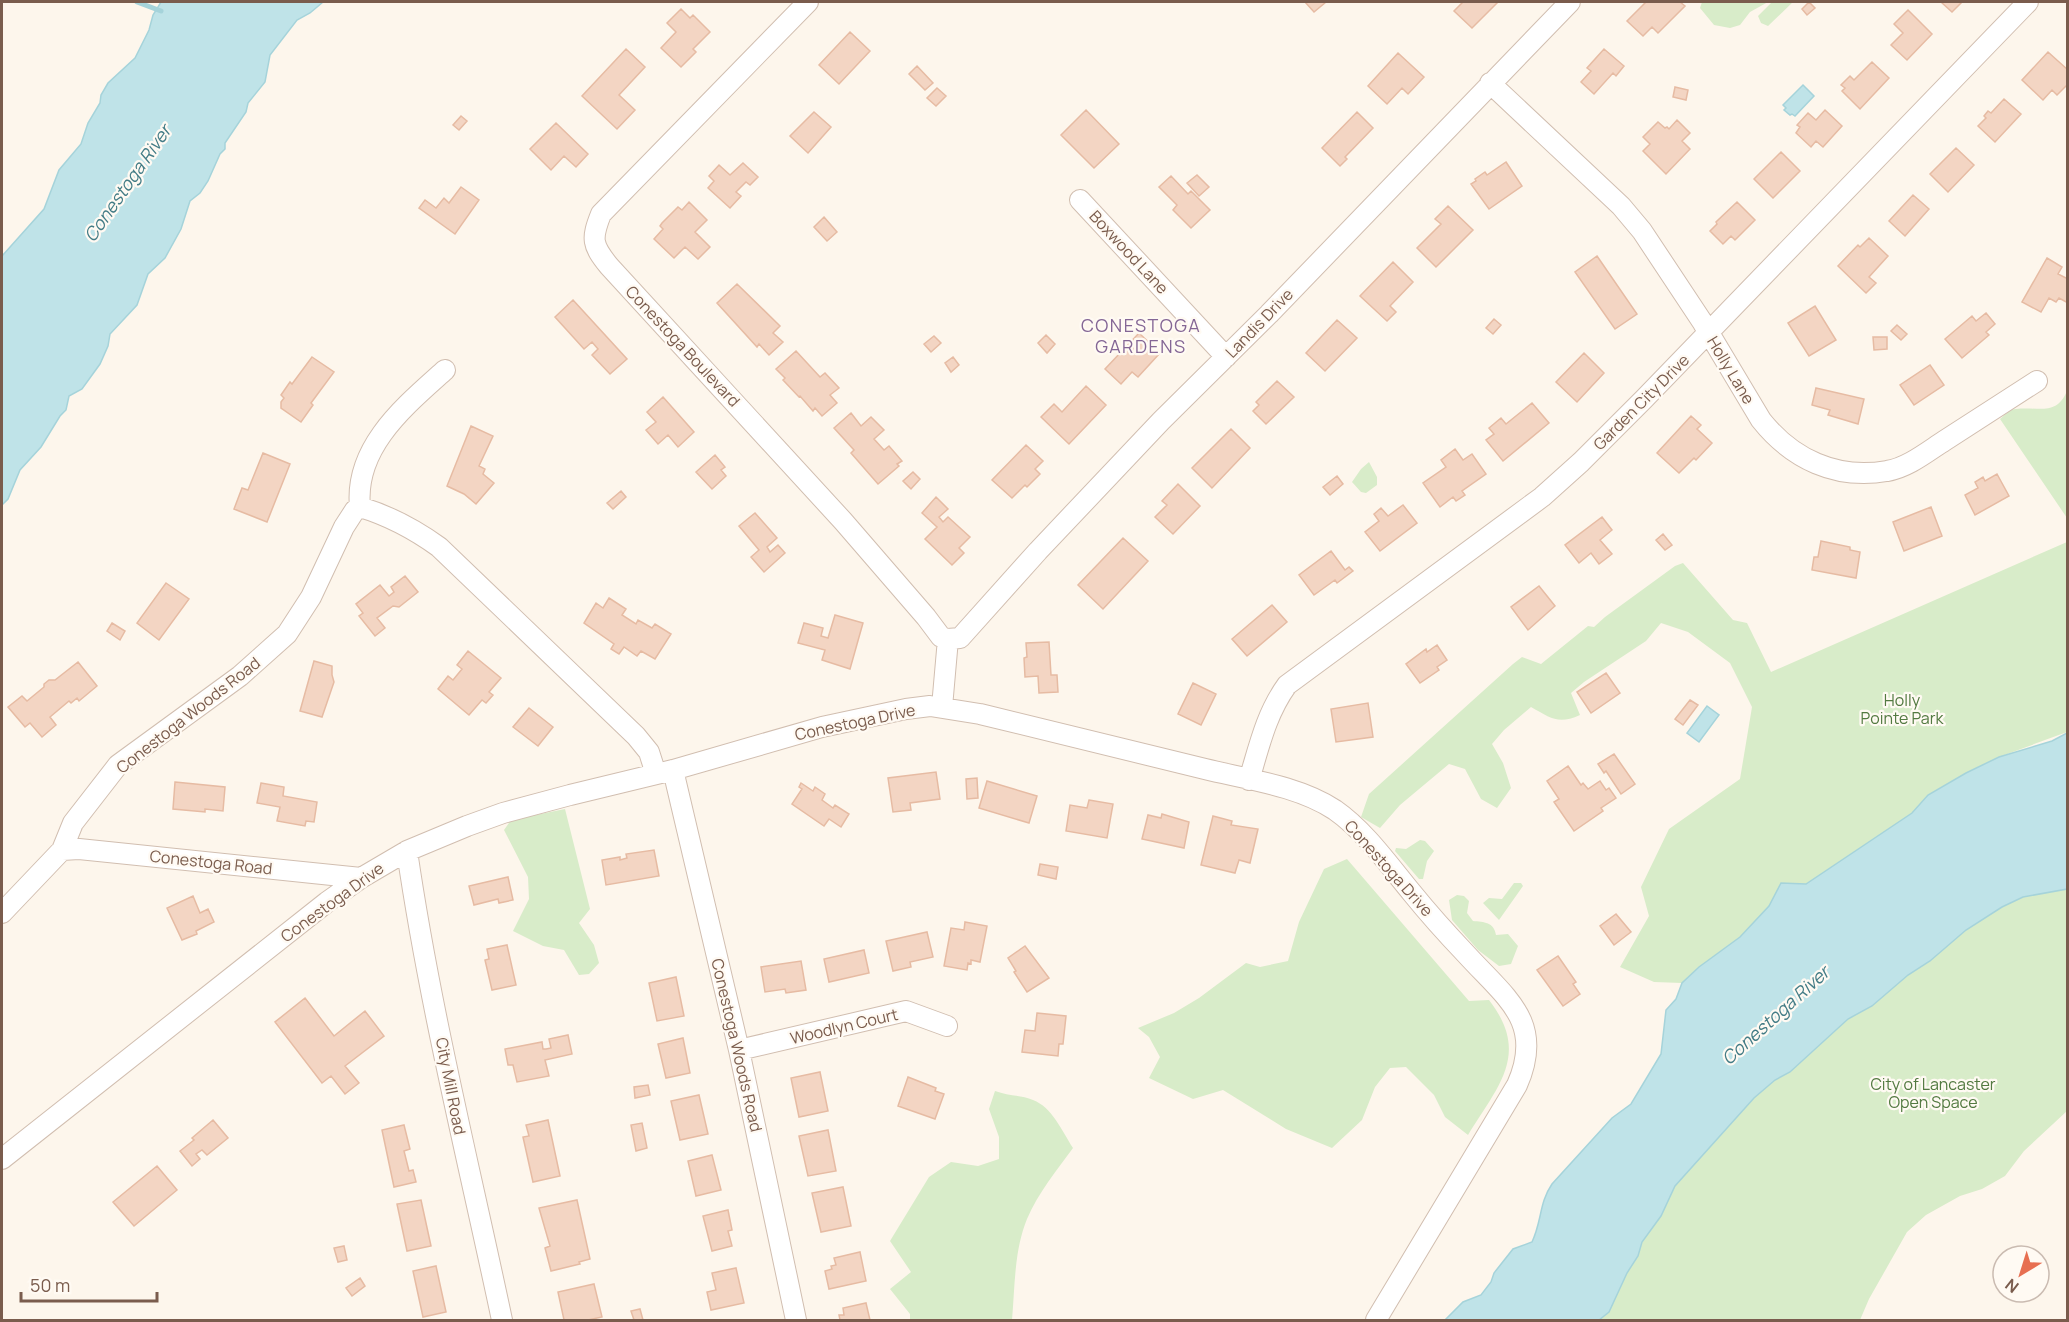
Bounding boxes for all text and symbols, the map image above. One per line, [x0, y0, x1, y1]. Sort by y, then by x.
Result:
water label: Conestoga River [78, 118, 178, 246]
street label: Boxwood Lane [1085, 205, 1173, 299]
street label: Conestoga Boulevard [621, 281, 745, 411]
street label: Landis Drive [1220, 283, 1298, 363]
district label: CONESTOGA GARDENS [1081, 313, 1201, 358]
street label: Holly Lane [1702, 332, 1760, 408]
street label: Garden City Drive [1588, 349, 1694, 455]
street label: Conestoga Woods Road [111, 652, 265, 778]
park label: Holly Pointe Park [1861, 689, 1944, 729]
street label: Conestoga Drive [793, 698, 917, 746]
street label: Conestoga Drive [1340, 815, 1438, 921]
street label: Conestoga Road [149, 845, 273, 879]
street label: Conestoga Drive [276, 857, 388, 947]
street label: Conestoga Woods Road [706, 956, 768, 1134]
water label: Conestoga River [1716, 958, 1836, 1070]
street label: Woodlyn Court [788, 1003, 900, 1049]
street label: City Mill Road [431, 1035, 471, 1137]
park label: City of Lancaster Open Space [1870, 1073, 1996, 1113]
north arrow [1991, 1244, 2051, 1304]
scale bar [21, 1265, 158, 1303]
text: 50 m [30, 1273, 70, 1297]
text: N [2000, 1274, 2023, 1298]

